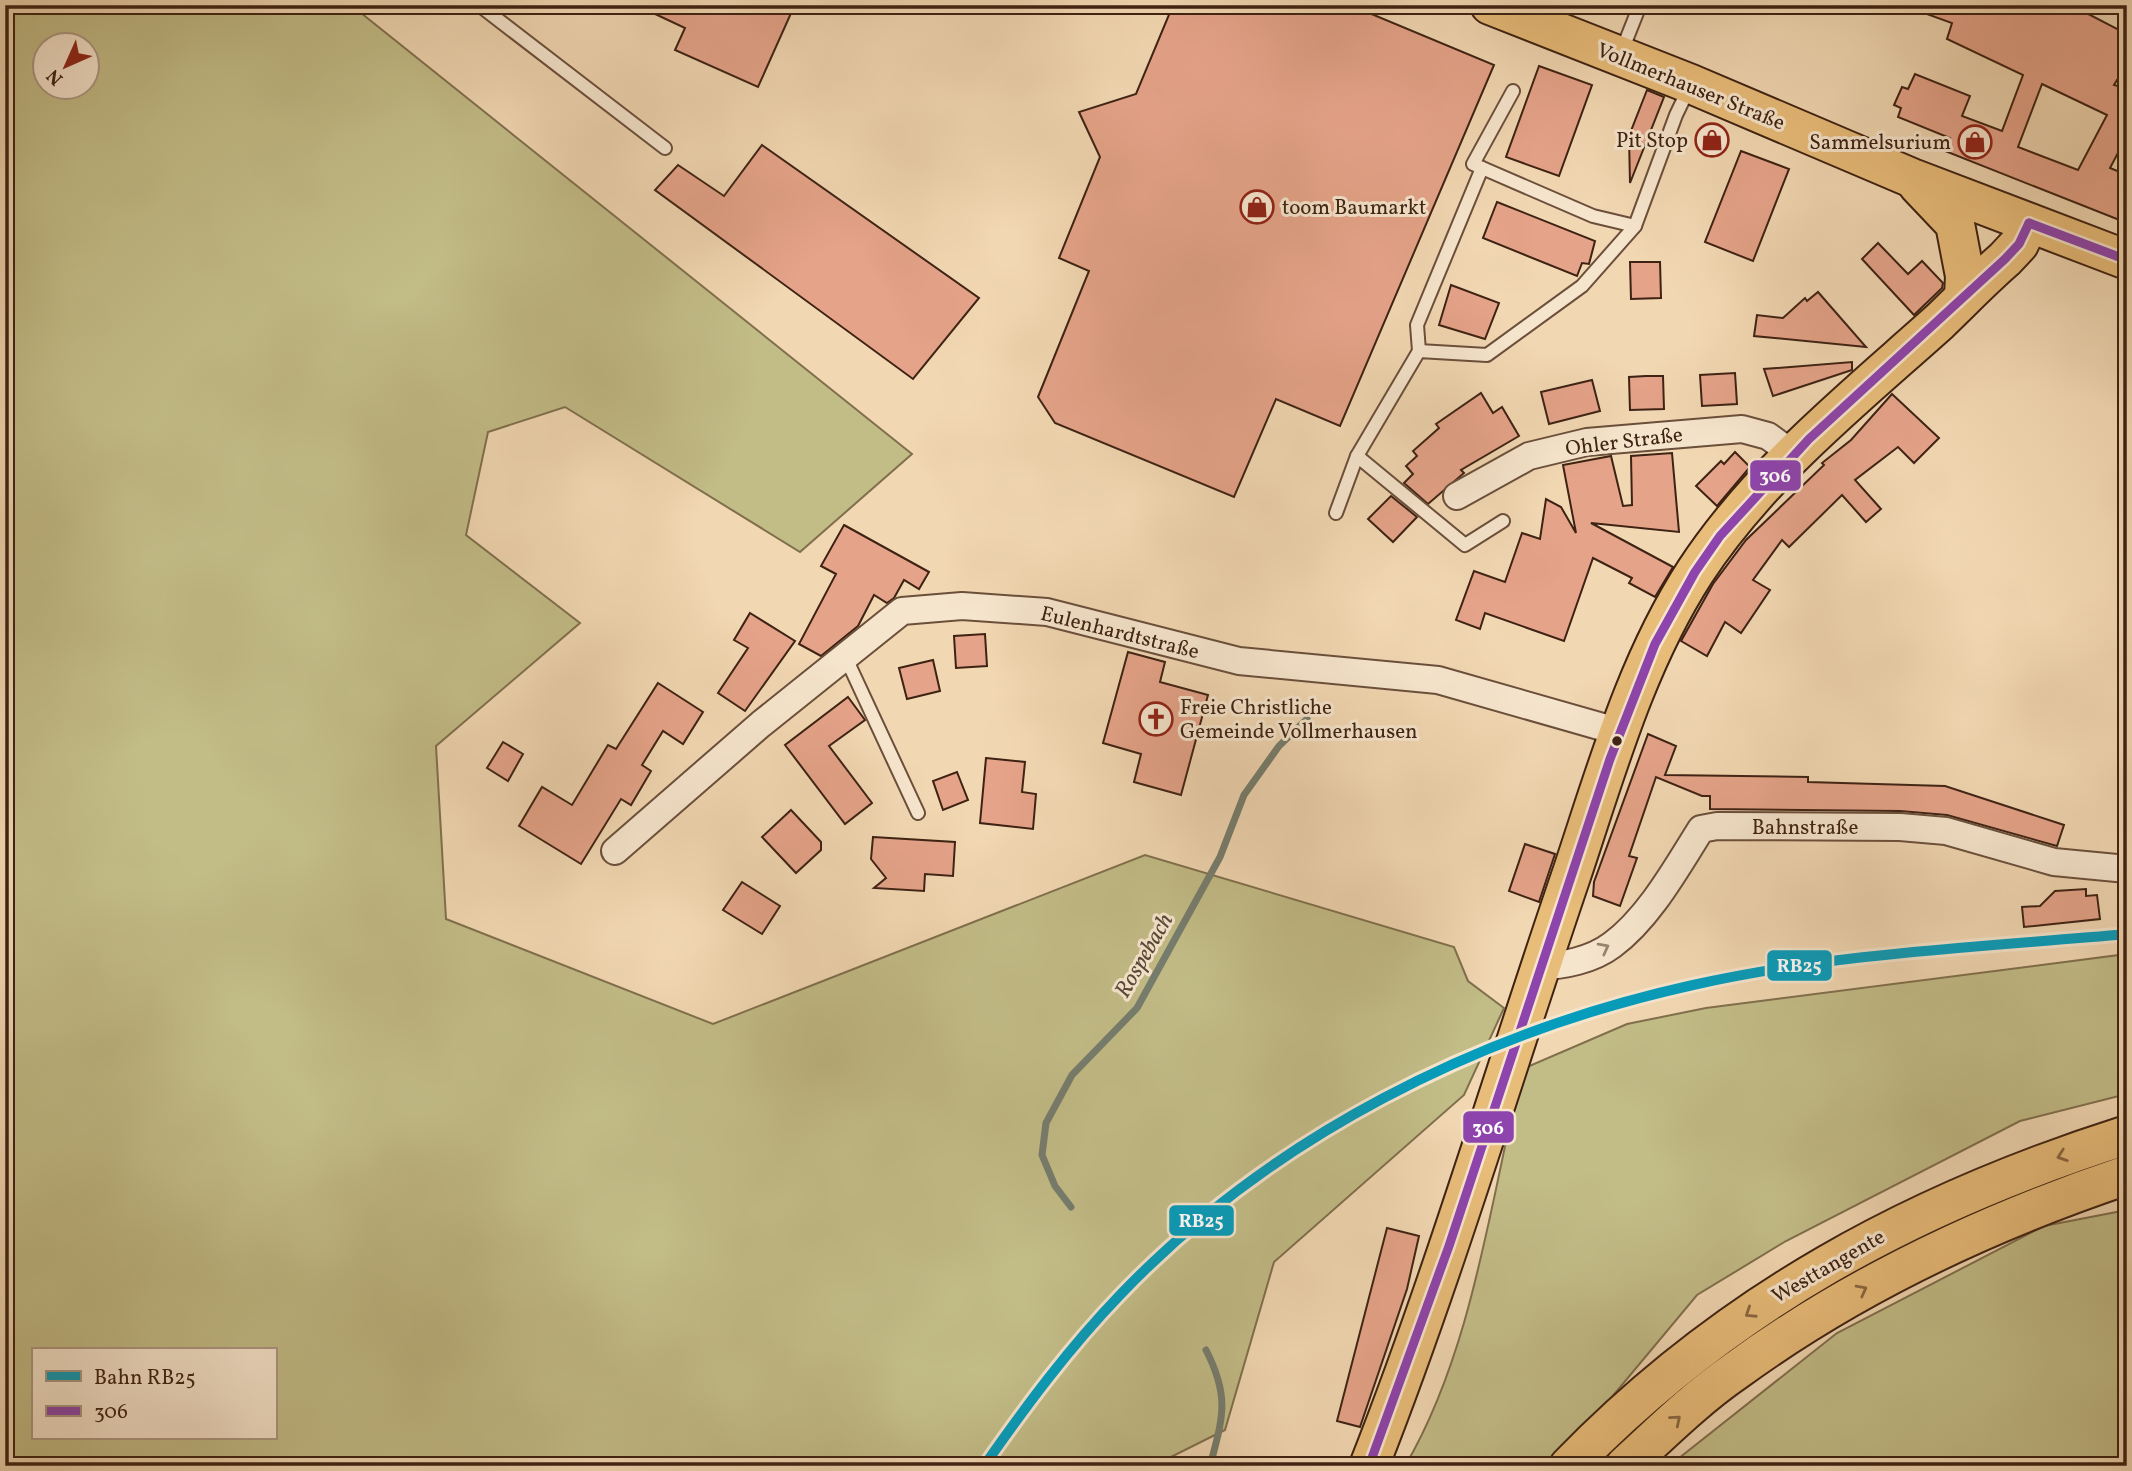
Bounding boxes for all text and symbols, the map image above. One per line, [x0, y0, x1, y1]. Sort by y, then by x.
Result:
north arrow [32, 32, 102, 102]
street label: Vollmerhauser Straße [1592, 36, 1789, 138]
text: N [41, 62, 69, 91]
shop icon: Pit Stop [1693, 121, 1731, 159]
shop icon: Sammelsurium [1956, 123, 1994, 161]
place label: Pit Stop [1616, 127, 1688, 156]
place label: Sammelsurium [1809, 129, 1951, 158]
shop icon: toom Baumarkt [1238, 188, 1276, 226]
place label: toom Baumarkt [1282, 194, 1426, 223]
street label: Ohler Straße [1564, 421, 1684, 464]
line badge: 306 [1749, 459, 1802, 492]
text: 306 [1759, 464, 1791, 490]
street label: Eulenhardtstraße [1037, 600, 1202, 667]
place label: Freie Christliche Gemeinde Vollmerhausen [1180, 694, 1418, 747]
church icon: Freie Christliche Gemeinde Vollmerhausen [1137, 700, 1175, 738]
unlabelled marker [1610, 734, 1624, 748]
street label: Bahnstraße [1752, 814, 1858, 843]
water label: Rospebach [1108, 908, 1182, 1004]
one-way arrow [1597, 943, 1609, 956]
line badge: RB25 [1766, 949, 1833, 982]
text: RB25 [1776, 954, 1822, 980]
line badge: 306 [1462, 1110, 1515, 1144]
text: 306 [1472, 1116, 1504, 1142]
one-way arrow [2056, 1148, 2068, 1162]
line badge: RB25 [1168, 1204, 1235, 1237]
text: RB25 [1178, 1209, 1224, 1235]
street label: Westtangente [1767, 1223, 1891, 1311]
one-way arrow [1855, 1285, 1867, 1299]
one-way arrow [1745, 1305, 1758, 1317]
legend [32, 1348, 276, 1440]
text: Bahn RB25 [94, 1364, 196, 1393]
text: 306 [94, 1398, 128, 1427]
one-way arrow [1668, 1416, 1681, 1428]

